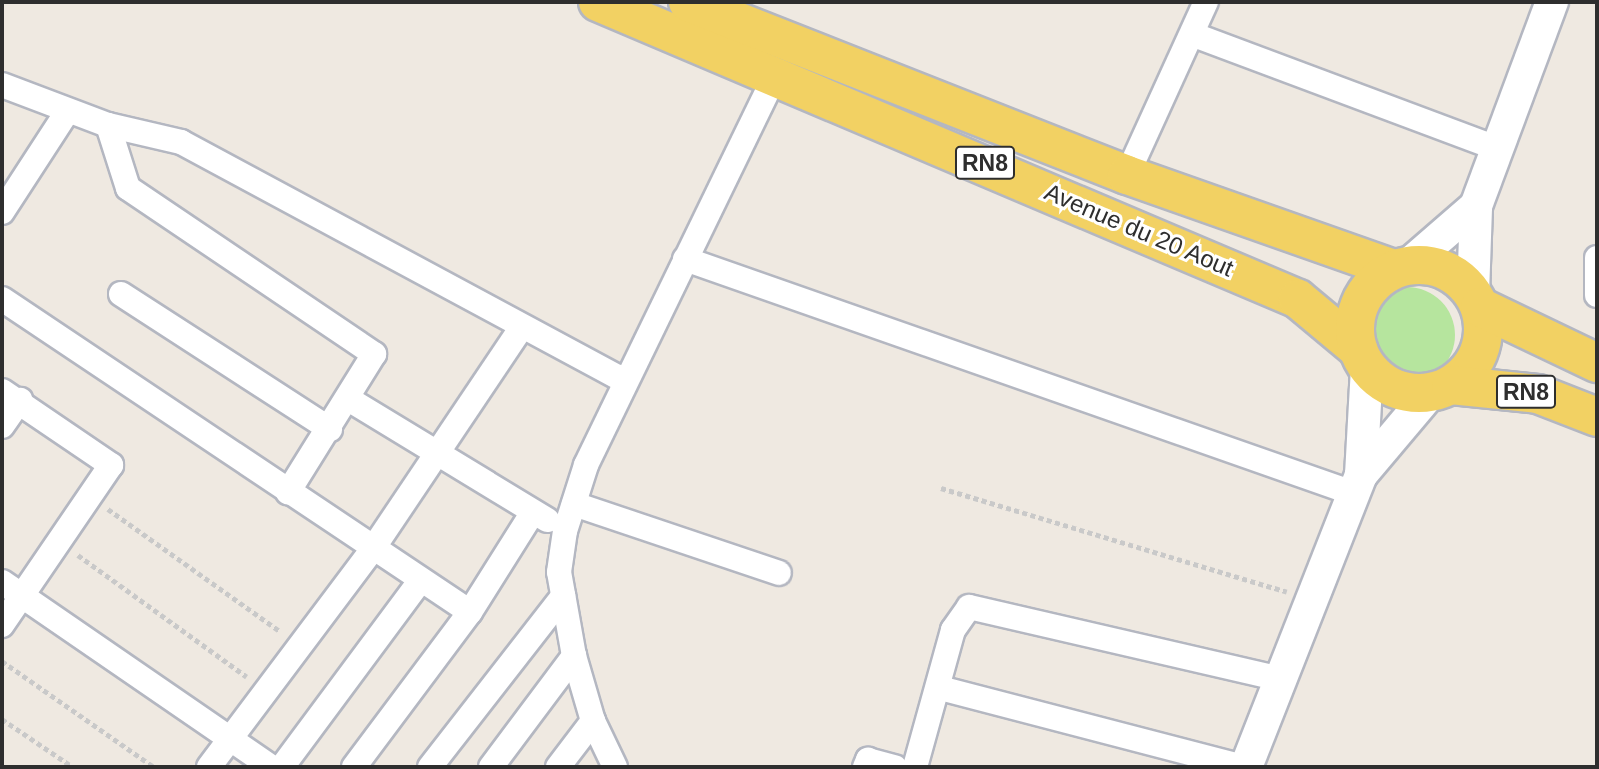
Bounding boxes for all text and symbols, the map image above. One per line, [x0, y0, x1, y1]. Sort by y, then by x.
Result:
road number: RN8 [954, 144, 1016, 182]
street label: Avenue du 20 Aout [1040, 177, 1238, 283]
road number: RN8 [1494, 372, 1558, 412]

